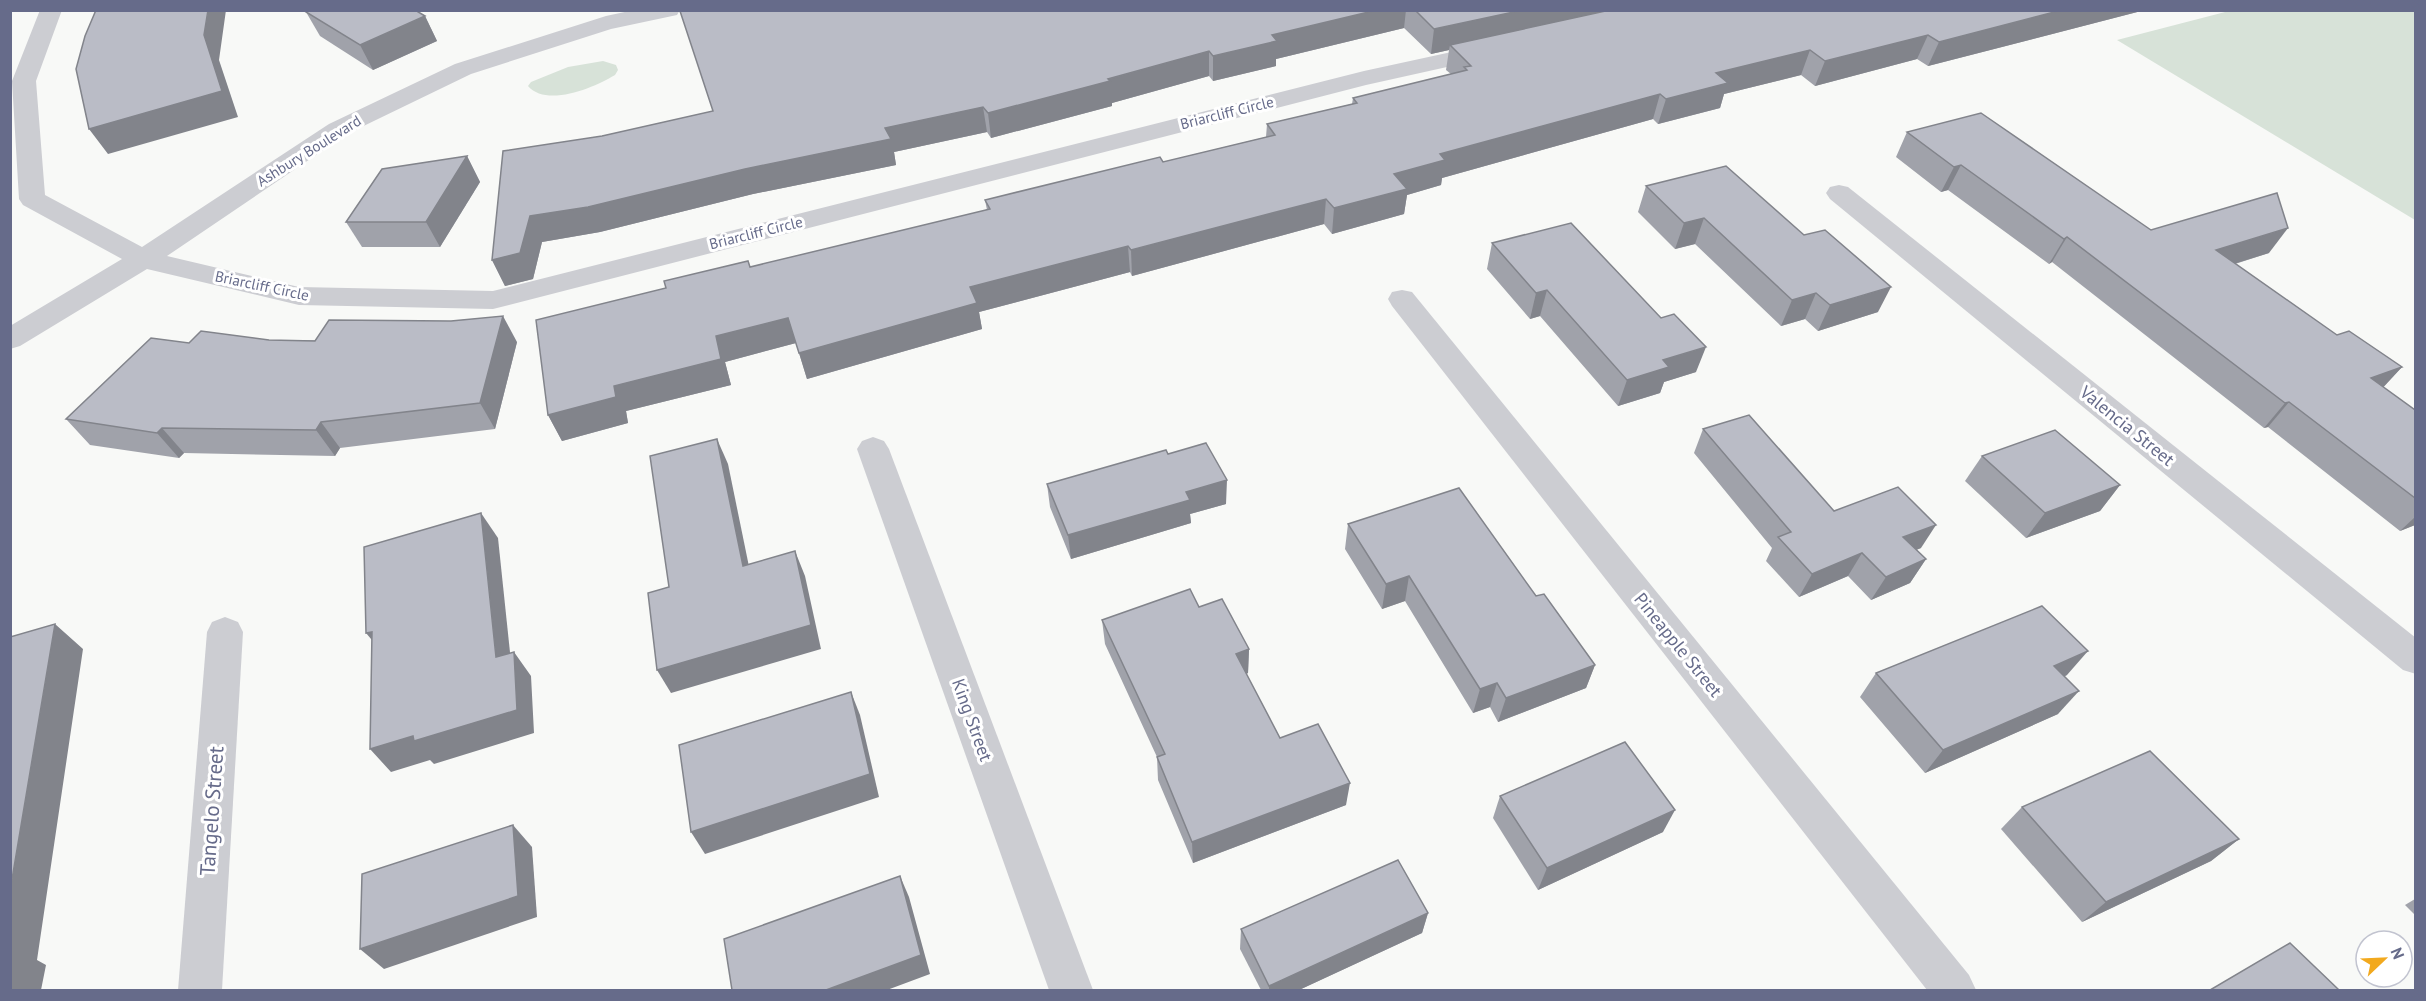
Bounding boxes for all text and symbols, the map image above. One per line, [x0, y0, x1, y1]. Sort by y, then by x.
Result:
street label: Briarcliff Circle [1178, 92, 1276, 133]
street label: Ashbury Boulevard [253, 111, 364, 190]
street label: Briarcliff Circle [707, 212, 805, 253]
street label: Briarcliff Circle [213, 266, 311, 305]
street label: Valencia Street [2075, 380, 2179, 471]
street label: Pineapple Street [1629, 588, 1727, 701]
street label: King Street [947, 675, 998, 764]
street label: Tangelo Street [194, 745, 230, 877]
north arrow [2354, 929, 2414, 989]
text: N [2387, 944, 2409, 962]

